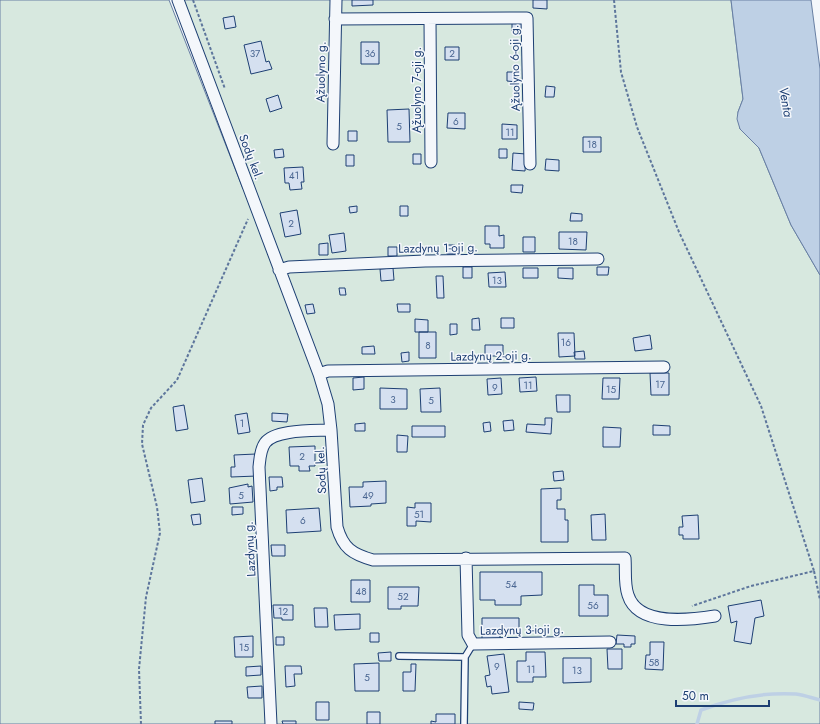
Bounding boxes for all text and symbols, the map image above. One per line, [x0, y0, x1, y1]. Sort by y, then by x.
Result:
street label: Ąžuolyno 6-oji g. [505, 24, 525, 112]
street label: Ąžuolyno g. [311, 41, 331, 103]
house number: 37 [250, 46, 261, 61]
house number: 36 [364, 46, 376, 61]
house number: 2 [449, 46, 455, 61]
street label: Ąžuolyno 7-oji g. [408, 47, 426, 133]
water label: Venta [774, 85, 798, 119]
house number: 6 [453, 114, 459, 129]
house number: 5 [396, 119, 402, 134]
house number: 11 [506, 125, 515, 140]
street label: Sodų kel. [234, 132, 268, 182]
house number: 18 [587, 137, 597, 152]
house number: 41 [289, 168, 299, 183]
house number: 2 [288, 216, 294, 231]
house number: 18 [568, 234, 578, 249]
street label: Lazdynų 1-oji g. [398, 238, 478, 258]
house number: 13 [492, 273, 503, 288]
house number: 16 [561, 335, 571, 350]
house number: 8 [425, 338, 431, 353]
street label: Lazdynų 2-oji g. [450, 346, 532, 366]
house number: 17 [655, 377, 666, 392]
house number: 11 [524, 378, 533, 393]
house number: 9 [492, 380, 498, 395]
house number: 15 [606, 382, 616, 397]
house number: 3 [390, 392, 396, 407]
house number: 5 [428, 393, 434, 408]
house number: 1 [240, 416, 244, 431]
street label: Sodų kel. [311, 446, 331, 494]
house number: 2 [299, 449, 305, 464]
house number: 5 [238, 488, 244, 503]
house number: 49 [362, 488, 374, 503]
house number: 51 [414, 507, 424, 522]
house number: 6 [300, 513, 306, 528]
street label: Lazdynų g. [240, 521, 260, 577]
house number: 54 [505, 577, 517, 592]
house number: 48 [355, 584, 367, 599]
house number: 52 [397, 589, 409, 604]
house number: 56 [587, 598, 599, 613]
house number: 12 [278, 604, 288, 619]
street label: Lazdynų 3-ioji g. [480, 620, 564, 640]
house number: 15 [239, 640, 249, 655]
house number: 58 [648, 655, 660, 670]
house number: 9 [494, 659, 500, 674]
house number: 11 [527, 662, 536, 677]
house number: 13 [572, 663, 583, 678]
house number: 5 [364, 670, 370, 685]
scale bar [676, 682, 769, 708]
text: 50 m [682, 687, 709, 705]

